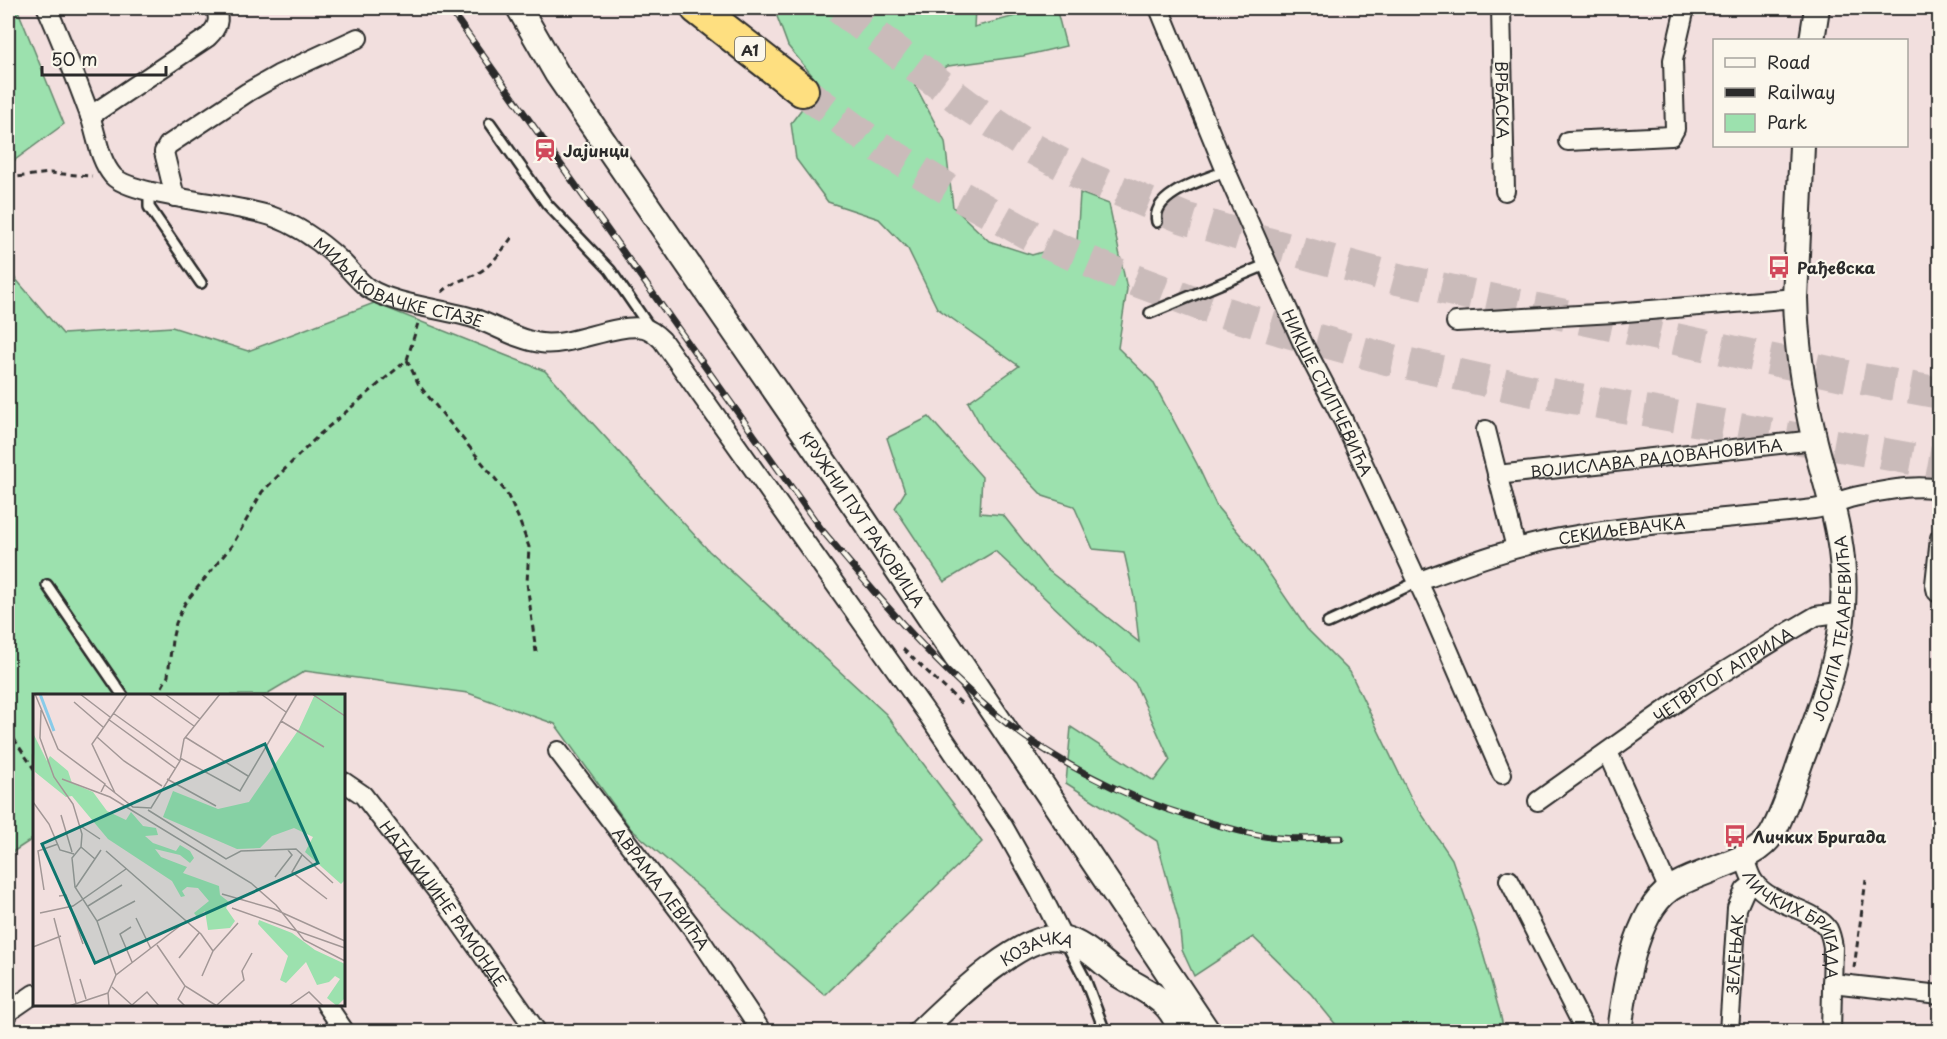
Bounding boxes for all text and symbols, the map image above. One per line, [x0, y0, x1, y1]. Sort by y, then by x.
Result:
road number: A1 [735, 37, 765, 61]
scale bar [42, 39, 166, 77]
legend [1713, 39, 1908, 147]
text: 50 m [51, 45, 98, 72]
text: Road [1767, 48, 1811, 75]
street label: ВРБАСКА [1490, 61, 1516, 139]
text: Railway [1767, 78, 1835, 105]
text: Park [1767, 108, 1807, 135]
station icon: Јајинци [532, 137, 558, 163]
place label: Јајинци [563, 138, 629, 162]
street label: МИЉАКОВАЧКЕ СТАЗЕ [309, 231, 487, 333]
bus stop icon: Рађевска [1766, 254, 1792, 280]
place label: Рађевска [1797, 255, 1876, 279]
street label: НИКШЕ СТИПЧЕВИЋА [1277, 305, 1379, 480]
street label: КРУЖНИ ПУТ РАКОВИЦА [794, 426, 931, 612]
street label: ВОЈИСЛАВА РАДОВАНОВИЋА [1529, 432, 1783, 483]
street label: СЕКИЉЕВАЧКА [1556, 510, 1686, 550]
street label: ЈОСИПА ТЕЛАРЕВИЋА [1805, 534, 1856, 724]
street label: ЧЕТВРТОГ АПРИЛА [1648, 621, 1797, 728]
inset map [33, 694, 345, 1006]
street label: НАТАЛИЈИНЕ РАМОНДЕ [374, 815, 513, 991]
street label: АВРАМА ЛЕВИЋА [608, 822, 716, 954]
bus stop icon: Личких Бригада [1722, 823, 1748, 849]
place label: Личких Бригада [1753, 824, 1886, 848]
street label: ЛИЧКИХ БРИГАДА [1738, 866, 1845, 980]
street label: ЗЕЛЕЊАК [1719, 913, 1749, 996]
street label: КОЗАЧКА [994, 925, 1077, 971]

